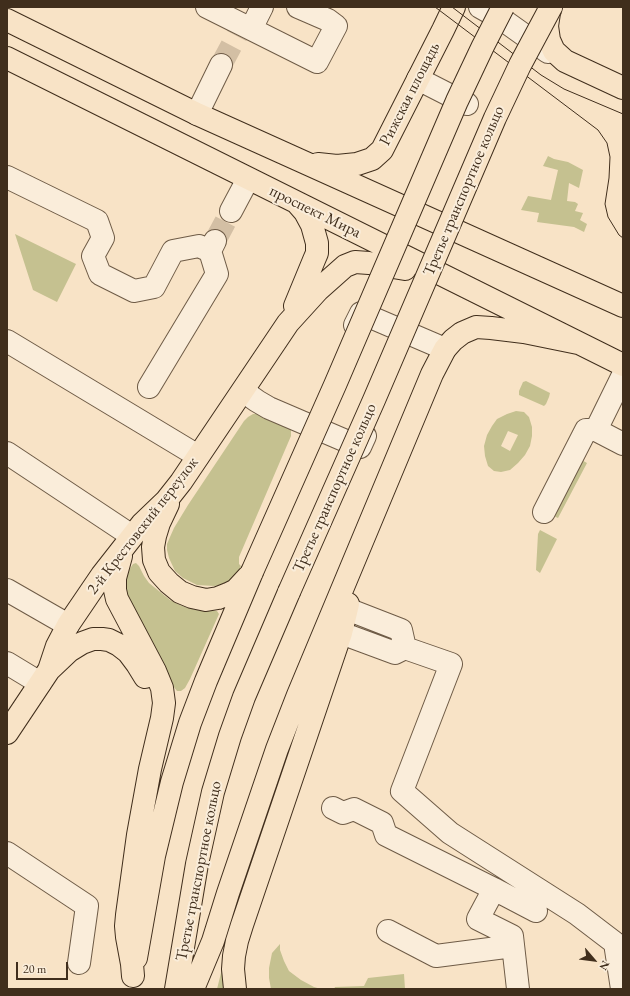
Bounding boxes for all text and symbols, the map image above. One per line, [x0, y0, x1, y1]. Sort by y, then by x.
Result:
street label: Рижская площадь [376, 39, 444, 149]
street label: Третье транспортное кольцо [419, 103, 509, 279]
street label: проспект Мира [266, 182, 364, 242]
street label: Третье транспортное кольцо [289, 400, 381, 576]
street label: 2-й Крестовский переулок [83, 453, 203, 599]
street label: Третье транспортное кольцо [172, 779, 226, 963]
north arrow [574, 940, 614, 980]
scale bar [18, 954, 70, 980]
text: N [596, 958, 613, 973]
text: 20 m [23, 961, 46, 977]

